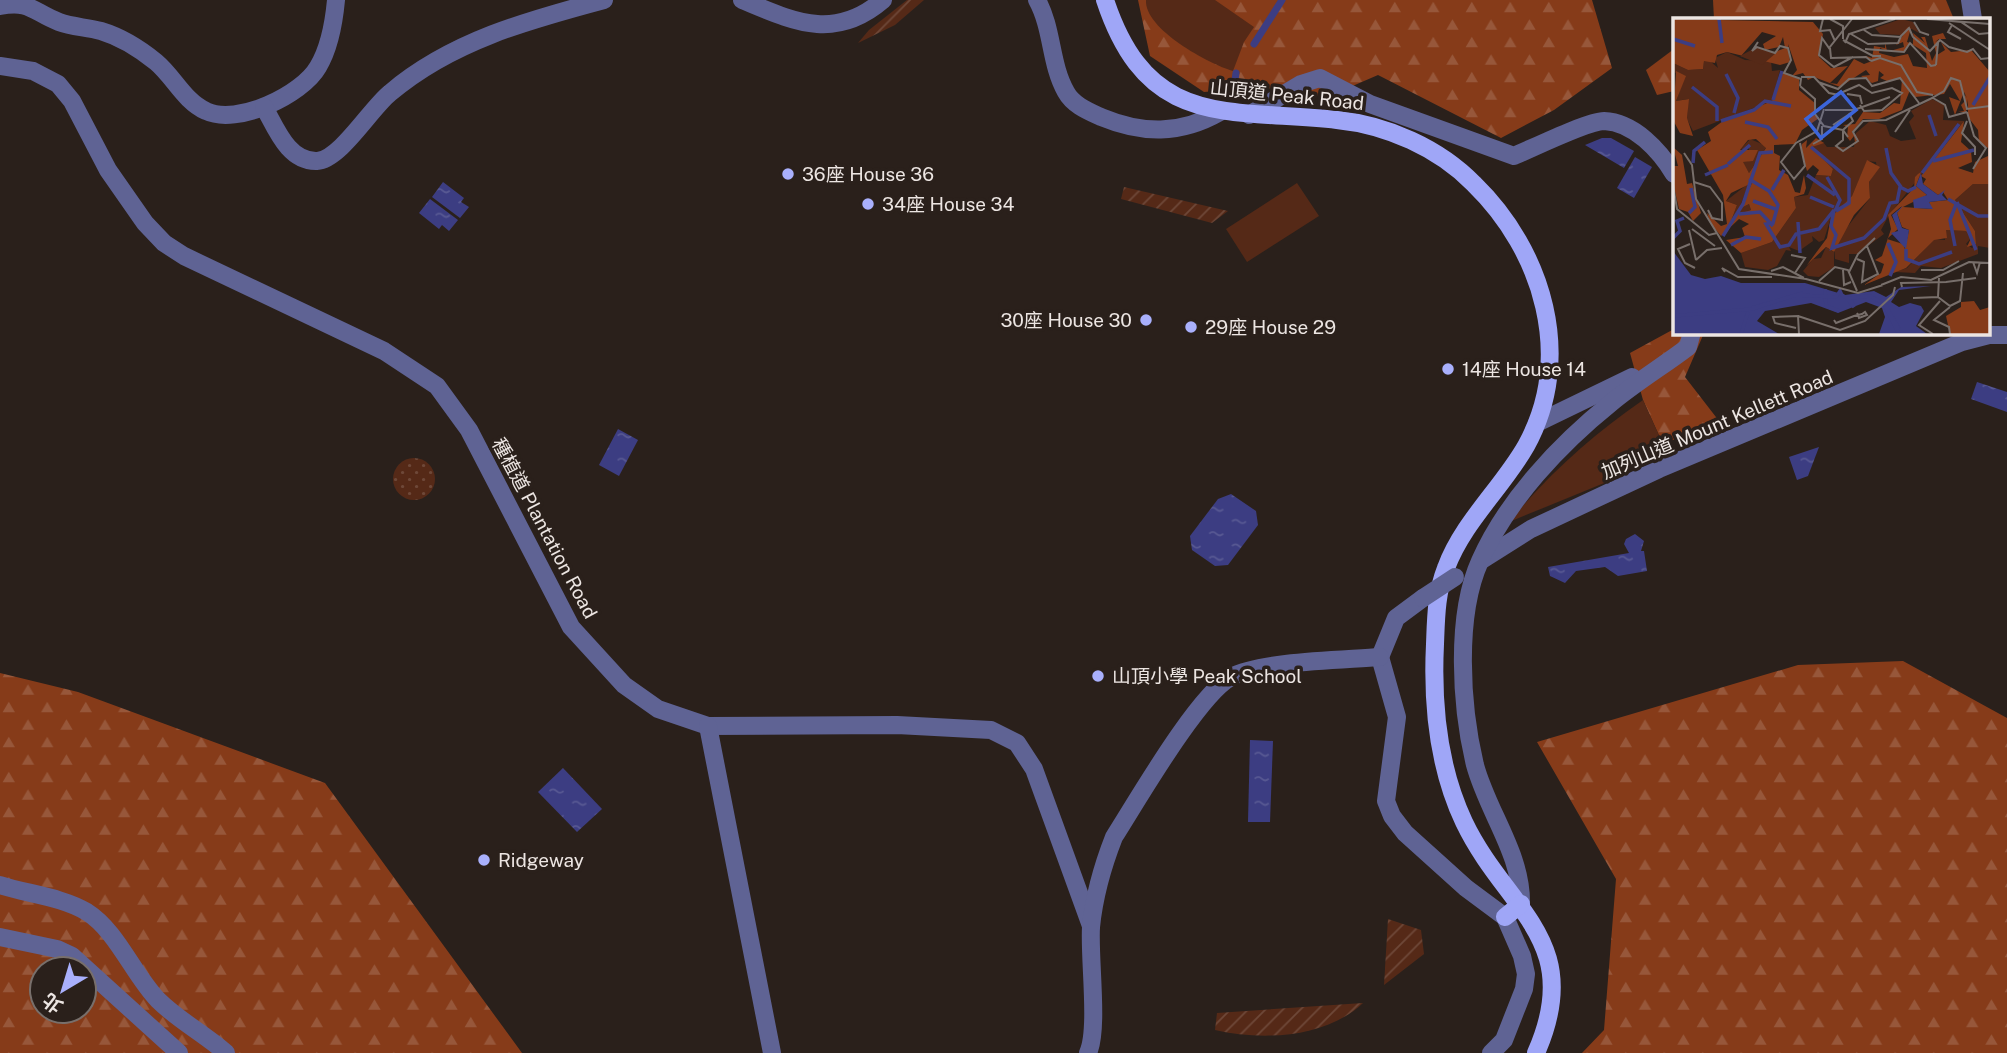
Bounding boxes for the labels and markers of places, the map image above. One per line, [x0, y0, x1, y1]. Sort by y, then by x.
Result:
place label: 36座 House 36 [802, 163, 934, 185]
marker: 36座 House 36 [780, 166, 796, 182]
place label: 34座 House 34 [882, 193, 1014, 215]
marker: 34座 House 34 [860, 196, 876, 212]
place label: 30座 House 30 [1000, 309, 1132, 331]
marker: 30座 House 30 [1138, 312, 1154, 328]
place label: 29座 House 29 [1205, 316, 1336, 338]
marker: 29座 House 29 [1183, 319, 1199, 335]
place label: 14座 House 14 [1462, 358, 1586, 380]
marker: 14座 House 14 [1440, 361, 1456, 377]
place label: 山頂小學 Peak School [1112, 665, 1302, 687]
marker: 山頂小學 Peak School [1090, 668, 1106, 684]
place label: Ridgeway [498, 849, 584, 871]
marker: Ridgeway [476, 852, 492, 868]

